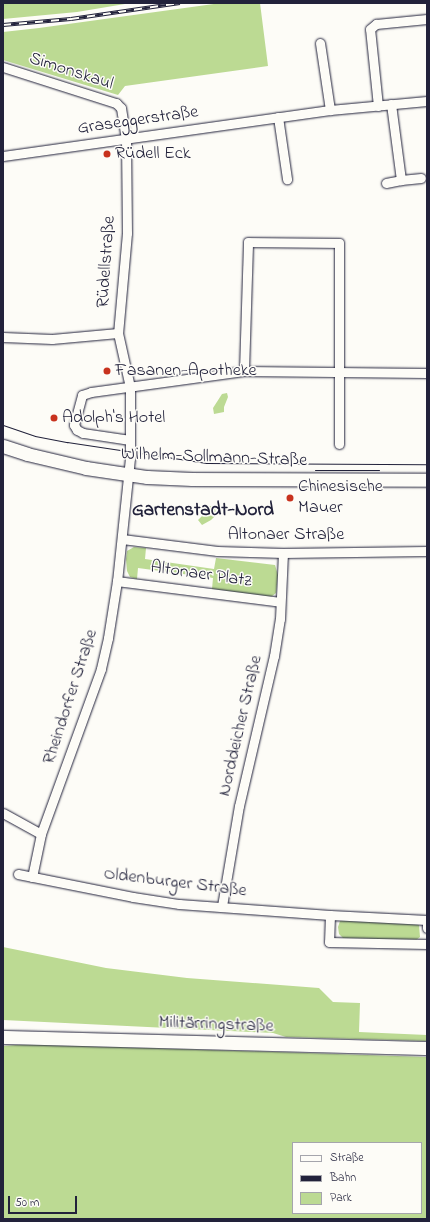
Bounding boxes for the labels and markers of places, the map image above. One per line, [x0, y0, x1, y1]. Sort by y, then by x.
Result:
place label: Rüdell Eck [115, 143, 191, 165]
marker: Rüdell Eck [102, 149, 112, 159]
place label: Fasanen-Apotheke [115, 360, 257, 382]
marker: Fasanen-Apotheke [102, 366, 112, 376]
place label: Adolph's Hotel [62, 407, 165, 429]
marker: Adolph's Hotel [49, 413, 59, 423]
place label: Chinesische Mauer [298, 477, 383, 520]
marker: Chinesische Mauer [285, 493, 295, 503]

